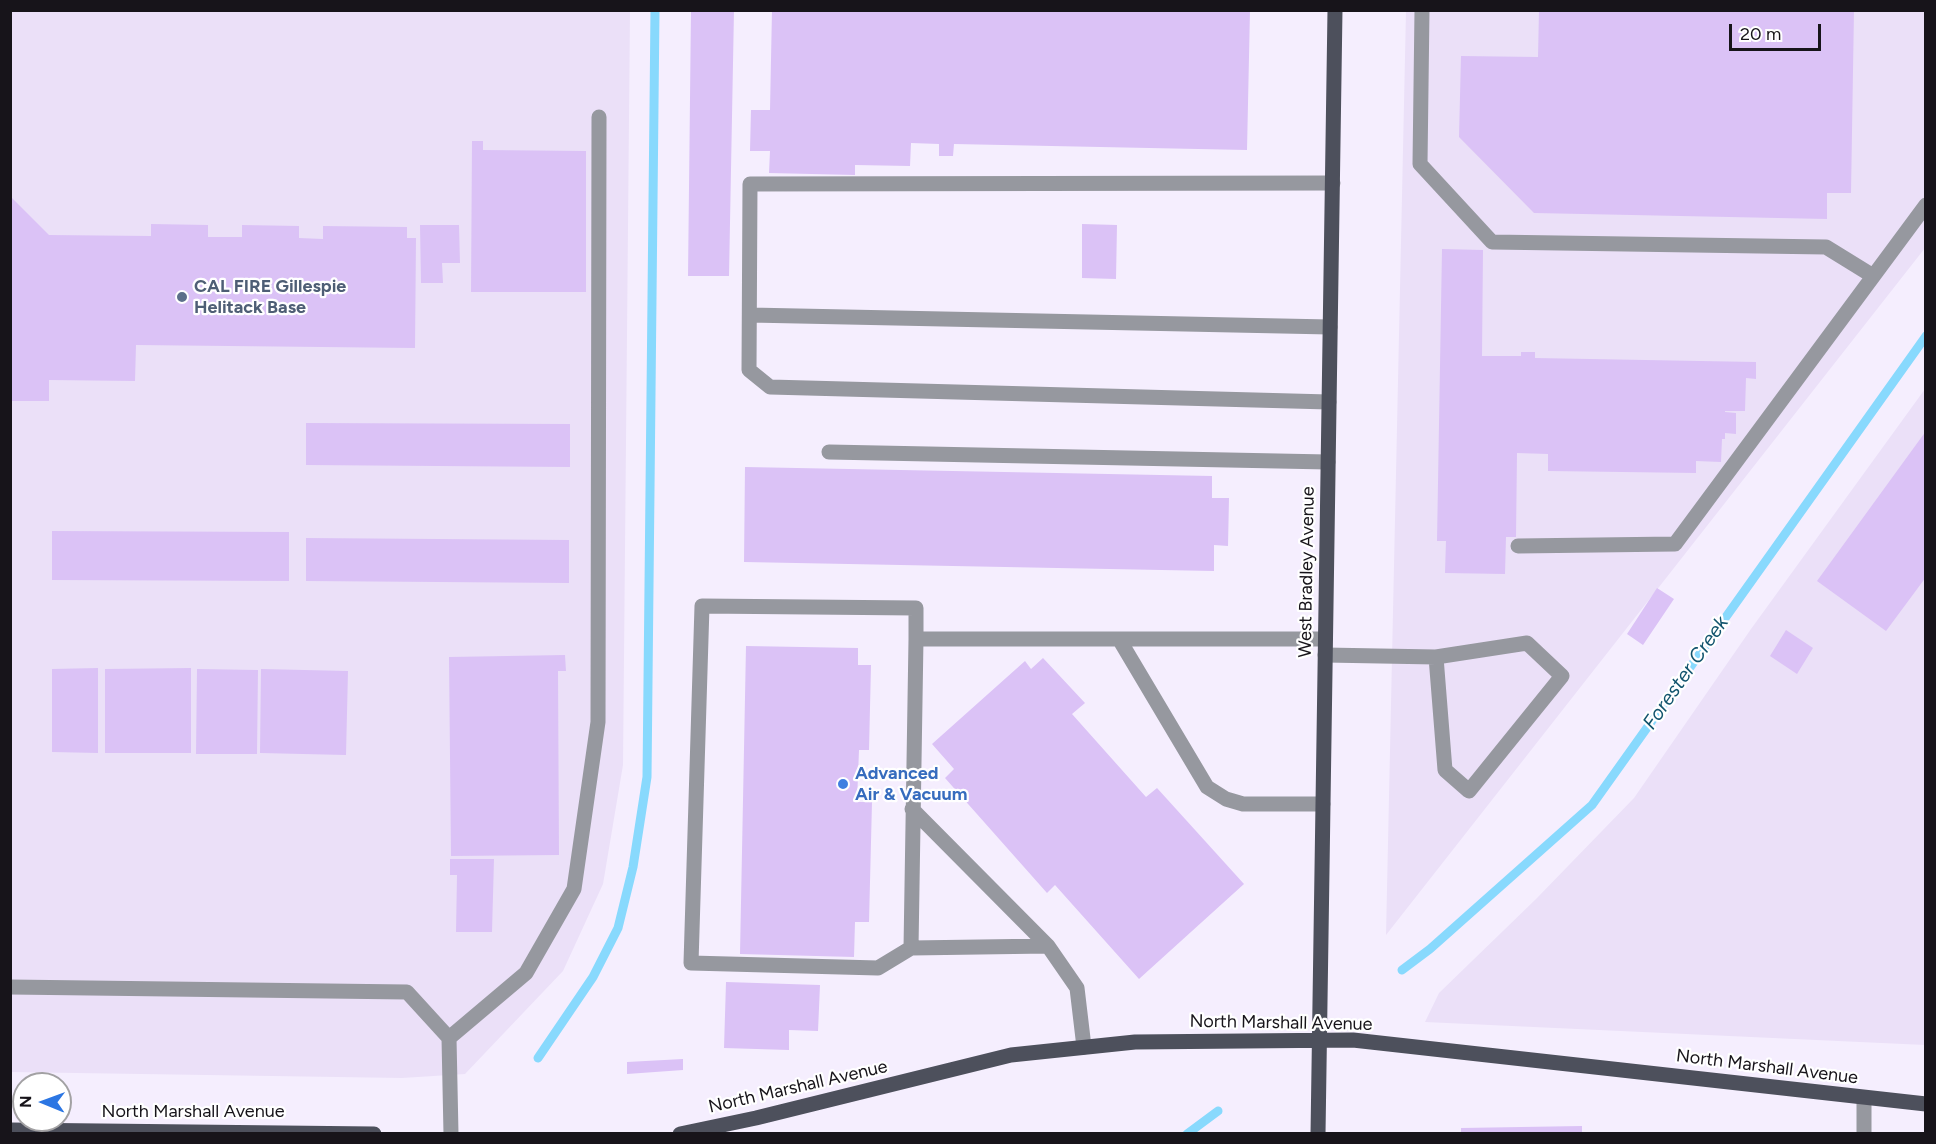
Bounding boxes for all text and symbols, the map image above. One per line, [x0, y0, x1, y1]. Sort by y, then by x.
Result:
scale bar [1732, 12, 1824, 50]
text: 20 m [1740, 23, 1781, 45]
place label: CAL FIRE Gillespie Helitack Base [194, 276, 346, 318]
marker: CAL FIRE Gillespie Helitack Base [175, 290, 189, 304]
street label: West Bradley Avenue [1295, 486, 1319, 658]
water label: Forester Creek [1638, 612, 1734, 734]
place label: Advanced Air & Vacuum [855, 763, 967, 806]
marker: Advanced Air & Vacuum [836, 777, 850, 791]
street label: North Marshall Avenue [1189, 1011, 1373, 1035]
street label: North Marshall Avenue [1675, 1045, 1859, 1089]
street label: North Marshall Avenue [706, 1056, 890, 1118]
north arrow [12, 1072, 72, 1132]
text: N [16, 1095, 35, 1108]
street label: North Marshall Avenue [101, 1101, 285, 1123]

